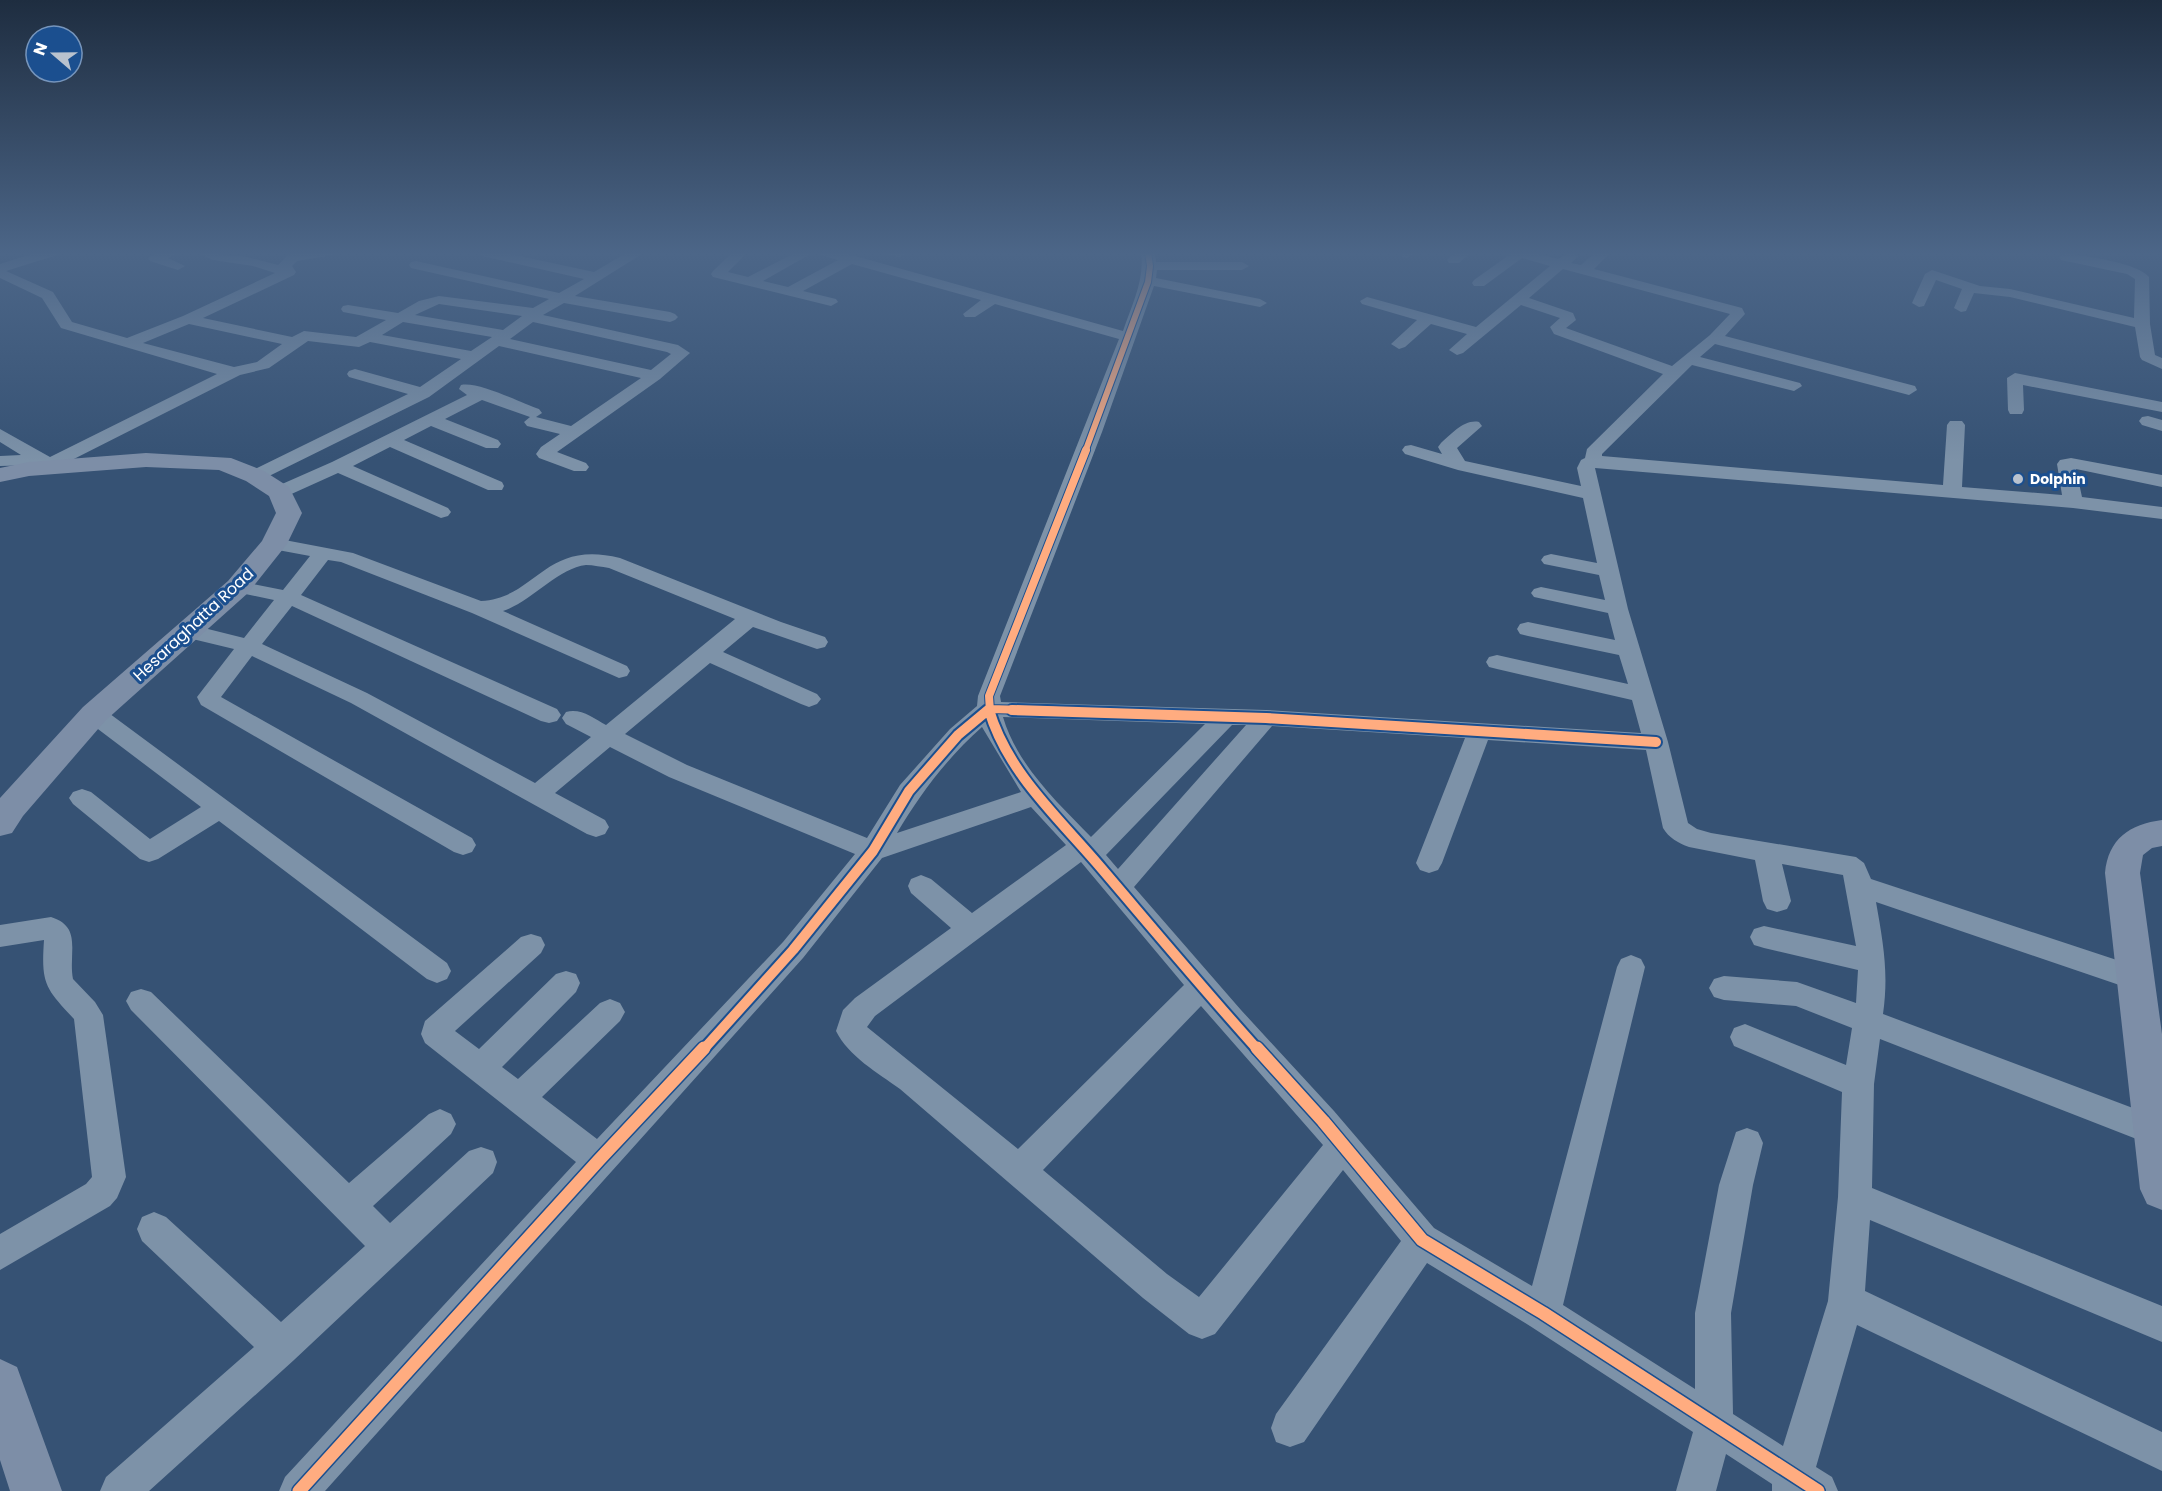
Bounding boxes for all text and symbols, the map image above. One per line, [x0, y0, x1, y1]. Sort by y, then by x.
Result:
north arrow [24, 24, 84, 84]
text: N [28, 39, 53, 59]
place label: Dolphin [2030, 469, 2086, 489]
marker: Dolphin [2011, 472, 2025, 486]
street label: Hesaraghatta Road [128, 562, 259, 686]

